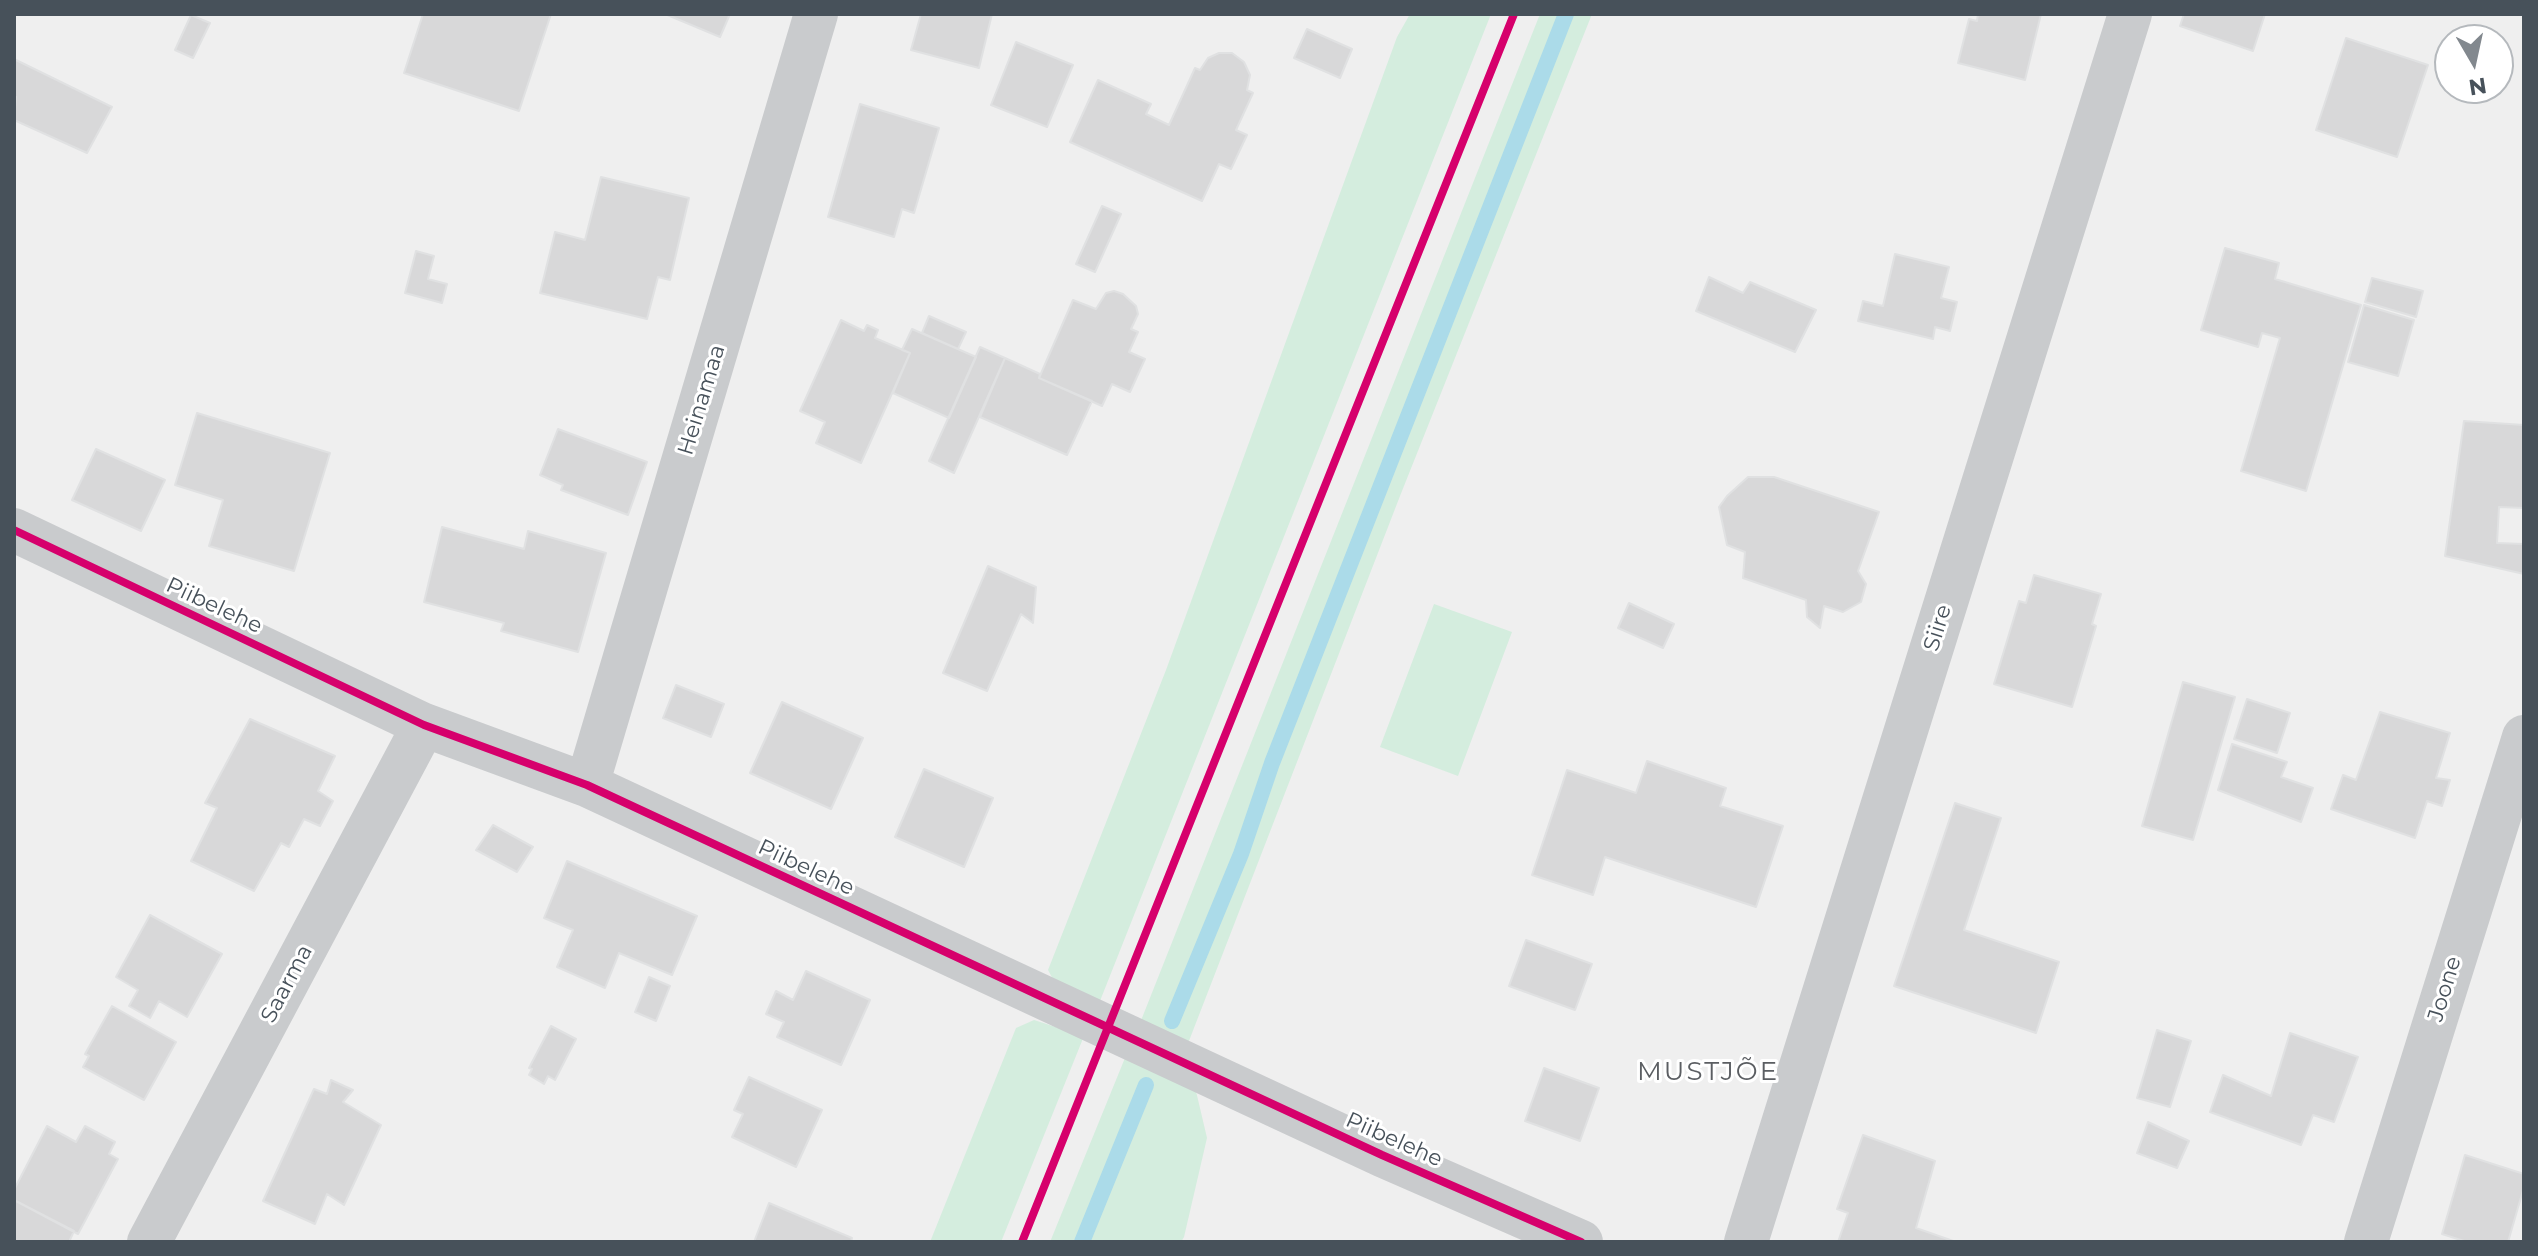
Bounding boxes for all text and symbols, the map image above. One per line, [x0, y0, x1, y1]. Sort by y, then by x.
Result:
north arrow [2434, 24, 2514, 104]
text: N [2467, 71, 2488, 101]
street label: Heinamaa [673, 342, 731, 458]
street label: Piibelehe [162, 572, 266, 640]
street label: Siire [1918, 602, 1958, 654]
street label: Piibelehe [754, 834, 858, 902]
street label: Saarma [256, 941, 318, 1027]
street label: Joone [2423, 953, 2467, 1025]
district label: MUSTJÕE [1637, 1056, 1779, 1088]
street label: Piibelehe [1341, 1107, 1447, 1173]

